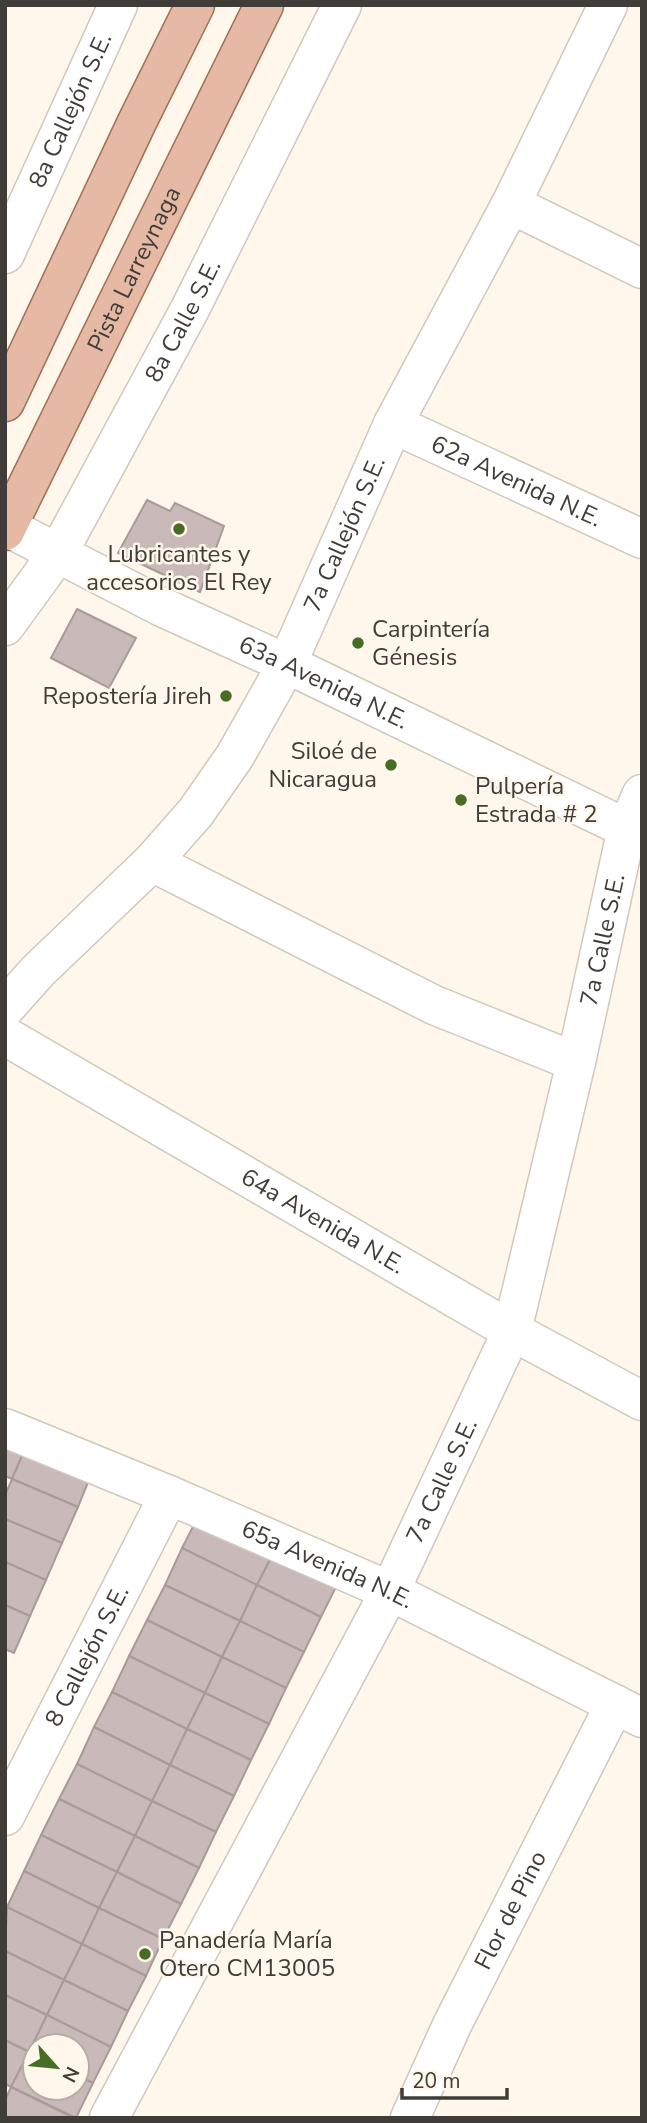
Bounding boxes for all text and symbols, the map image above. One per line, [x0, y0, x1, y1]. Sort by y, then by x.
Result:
street label: 8a Callejón S.E. [21, 27, 119, 193]
street label: Pista Larreynaga [80, 181, 188, 357]
street label: 8a Calle S.E. [137, 254, 228, 388]
street label: 62a Avenida N.E. [426, 428, 607, 534]
street label: 7a Callejón S.E. [296, 451, 393, 617]
marker: Lubricantes y accesorios El Rey [171, 521, 187, 537]
place label: Lubricantes y accesorios El Rey [86, 538, 272, 598]
place label: Carpintería Génesis [372, 613, 490, 673]
street label: 63a Avenida N.E. [234, 628, 414, 737]
marker: Carpintería Génesis [350, 635, 366, 651]
place label: Repostería Jireh [42, 680, 212, 712]
marker: Repostería Jireh [218, 688, 234, 704]
place label: Siloé de Nicaragua [268, 735, 377, 795]
marker: Siloé de Nicaragua [383, 757, 399, 773]
place label: Pulpería Estrada # 2 [475, 770, 598, 830]
marker: Pulpería Estrada # 2 [453, 792, 469, 808]
street label: 7a Calle S.E. [573, 871, 633, 1009]
street label: 64a Avenida N.E. [235, 1161, 411, 1281]
street label: 7a Calle S.E. [399, 1413, 485, 1548]
street label: 65a Avenida N.E. [236, 1512, 419, 1616]
street label: 8 Callejón S.E. [37, 1580, 136, 1732]
street label: Flor de Pino [467, 1845, 554, 1975]
place label: Panadería María Otero CM13005 [159, 1924, 335, 1984]
marker: Panadería María Otero CM13005 [137, 1946, 153, 1962]
north arrow [21, 2032, 91, 2102]
scale bar [402, 2056, 507, 2100]
text: N [55, 2062, 85, 2087]
text: 20 m [412, 2067, 461, 2095]

